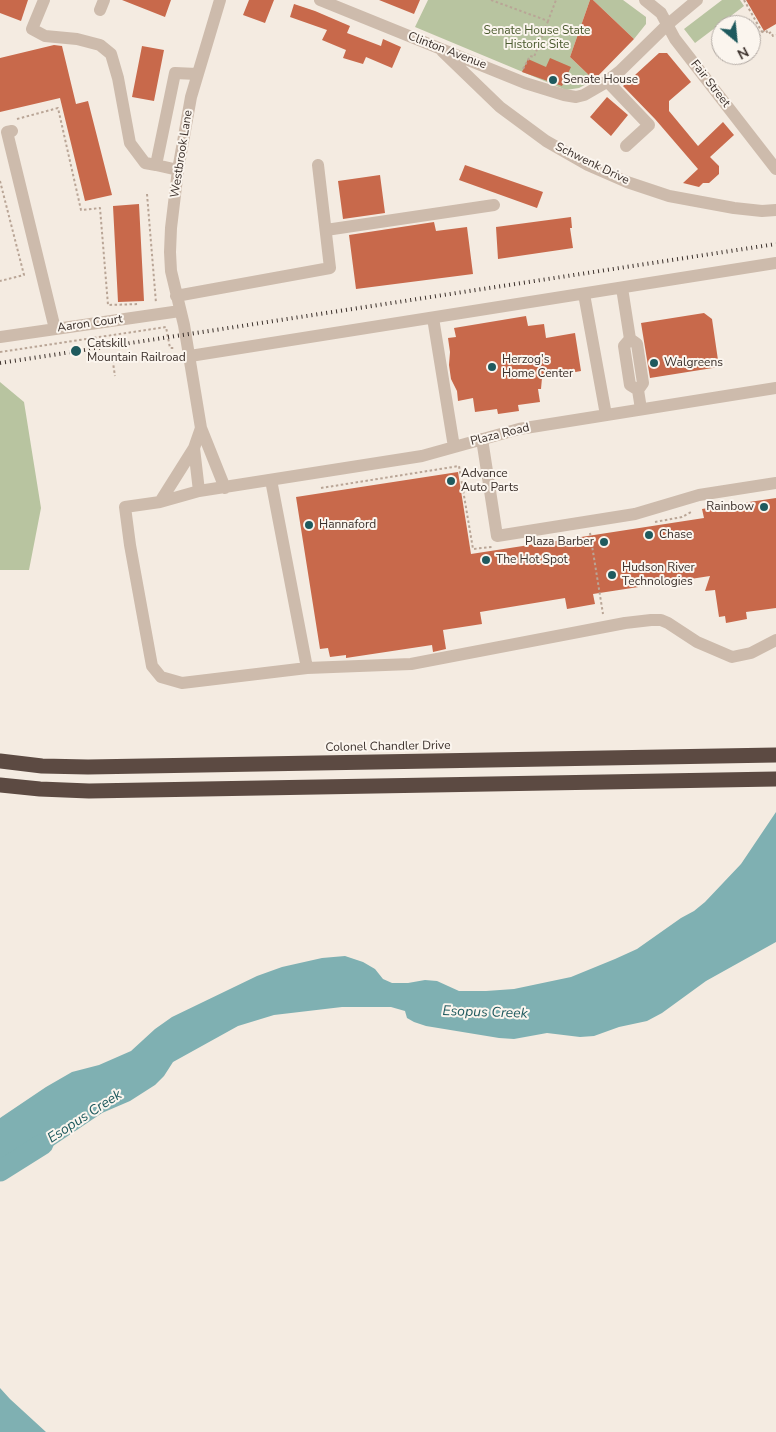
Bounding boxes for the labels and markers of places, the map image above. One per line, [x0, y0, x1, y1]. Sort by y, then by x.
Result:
place label: Senate House [563, 73, 638, 87]
marker: Senate House [547, 74, 559, 86]
place label: Catskill Mountain Railroad [87, 337, 186, 365]
marker: Catskill Mountain Railroad [69, 344, 83, 358]
place label: Herzog's Home Center [502, 353, 573, 381]
place label: Walgreens [664, 356, 723, 370]
marker: Walgreens [648, 357, 660, 369]
marker: Herzog's Home Center [486, 361, 498, 373]
place label: Advance Auto Parts [461, 467, 519, 495]
marker: Advance Auto Parts [445, 475, 457, 487]
place label: Rainbow [706, 500, 754, 514]
marker: Rainbow [758, 501, 770, 513]
place label: Hannaford [319, 518, 376, 532]
marker: Hannaford [303, 519, 315, 531]
place label: Chase [659, 528, 692, 542]
marker: Chase [643, 529, 655, 541]
place label: Plaza Barber [525, 535, 594, 549]
marker: Plaza Barber [598, 536, 610, 548]
place label: The Hot Spot [496, 553, 568, 567]
marker: The Hot Spot [480, 554, 492, 566]
place label: Hudson River Technologies [622, 561, 695, 589]
marker: Hudson River Technologies [606, 569, 618, 581]

